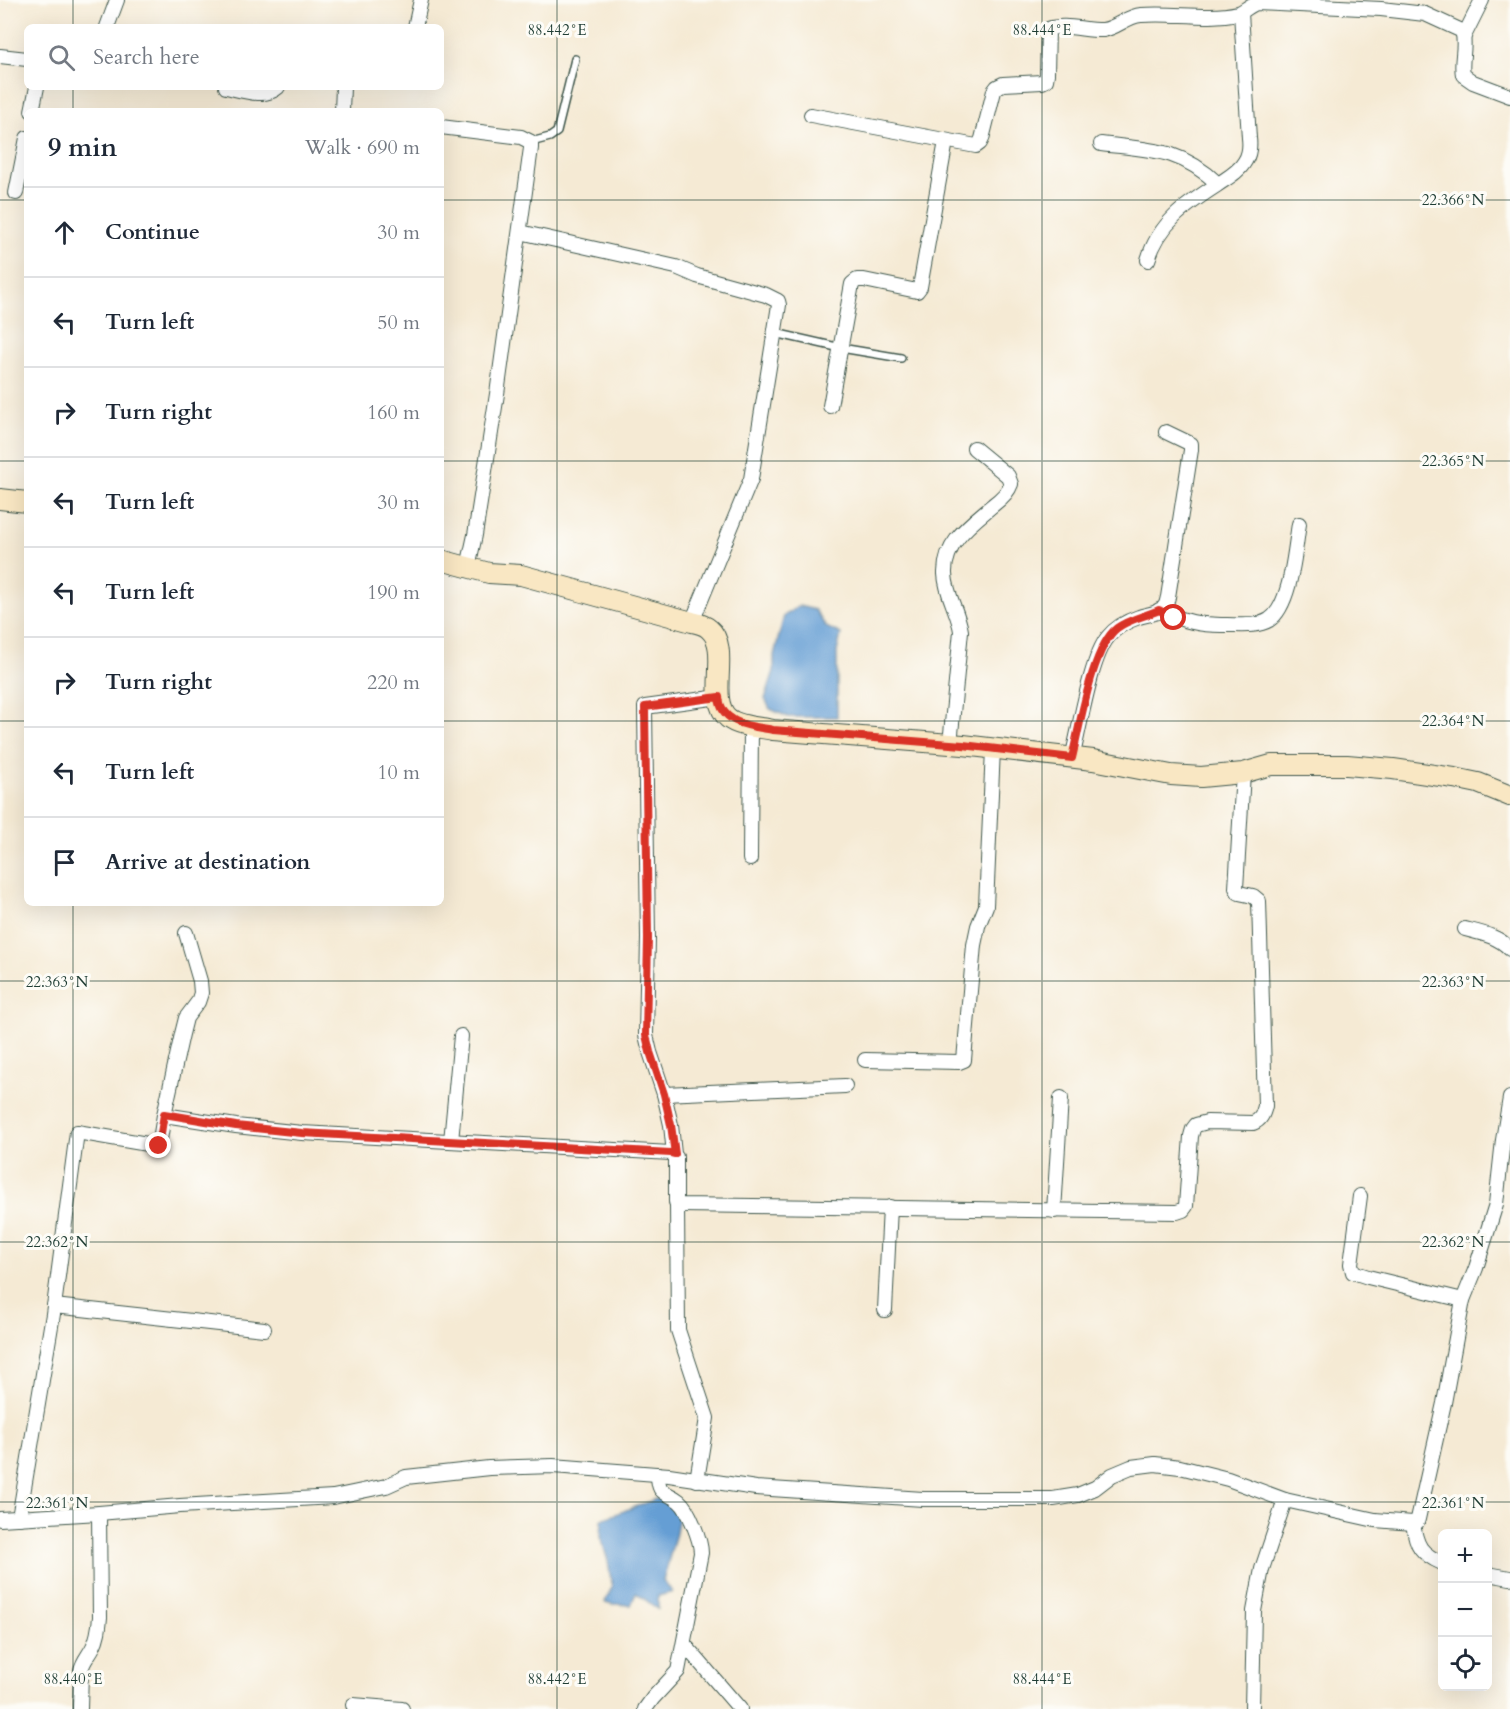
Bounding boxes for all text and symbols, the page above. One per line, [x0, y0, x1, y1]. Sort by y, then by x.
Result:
text: 88.442°E [527, 20, 587, 40]
text: 88.444°E [1012, 20, 1072, 40]
search box [24, 24, 444, 90]
icon: search [45, 41, 78, 74]
text: Search here [93, 42, 200, 72]
text: 9 min [48, 130, 117, 165]
text: Walk · 690 m [305, 134, 420, 161]
text: 22.366°N [1422, 190, 1485, 210]
icon: ahead [48, 216, 81, 249]
text: Continue [105, 217, 200, 247]
text: 30 m [377, 219, 420, 246]
icon: left [48, 306, 81, 339]
text: Turn left [105, 307, 194, 337]
text: 50 m [377, 309, 420, 336]
icon: right [48, 396, 81, 429]
text: Turn right [105, 397, 212, 427]
text: 160 m [367, 399, 420, 426]
text: 22.365°N [1422, 451, 1485, 471]
icon: left [48, 486, 81, 519]
text: Turn left [105, 487, 194, 517]
text: 30 m [377, 489, 420, 516]
icon: left [48, 576, 81, 609]
text: Turn left [105, 577, 194, 607]
text: 190 m [367, 579, 420, 606]
route start [1160, 604, 1186, 630]
icon: right [48, 666, 81, 699]
text: Turn right [105, 667, 212, 697]
text: 220 m [367, 669, 420, 696]
text: 22.364°N [1422, 711, 1485, 731]
icon: left [48, 756, 81, 789]
text: Turn left [105, 757, 194, 787]
text: 10 m [377, 759, 420, 786]
icon: arrive [48, 846, 81, 879]
text: Arrive at destination [105, 847, 310, 877]
text: 22.363°N [26, 972, 89, 992]
text: 22.363°N [1422, 972, 1485, 992]
route end [145, 1132, 171, 1158]
text: 22.362°N [26, 1232, 89, 1252]
text: 22.362°N [1422, 1232, 1485, 1252]
text: 22.361°N [26, 1493, 89, 1513]
text: 22.361°N [1422, 1493, 1485, 1513]
map controls [1438, 1529, 1492, 1691]
button: + [1438, 1529, 1492, 1583]
button: − [1438, 1583, 1492, 1637]
button: locate [1438, 1637, 1492, 1691]
text: 88.440°E [43, 1669, 103, 1689]
text: 88.442°E [527, 1669, 587, 1689]
text: 88.444°E [1012, 1669, 1072, 1689]

